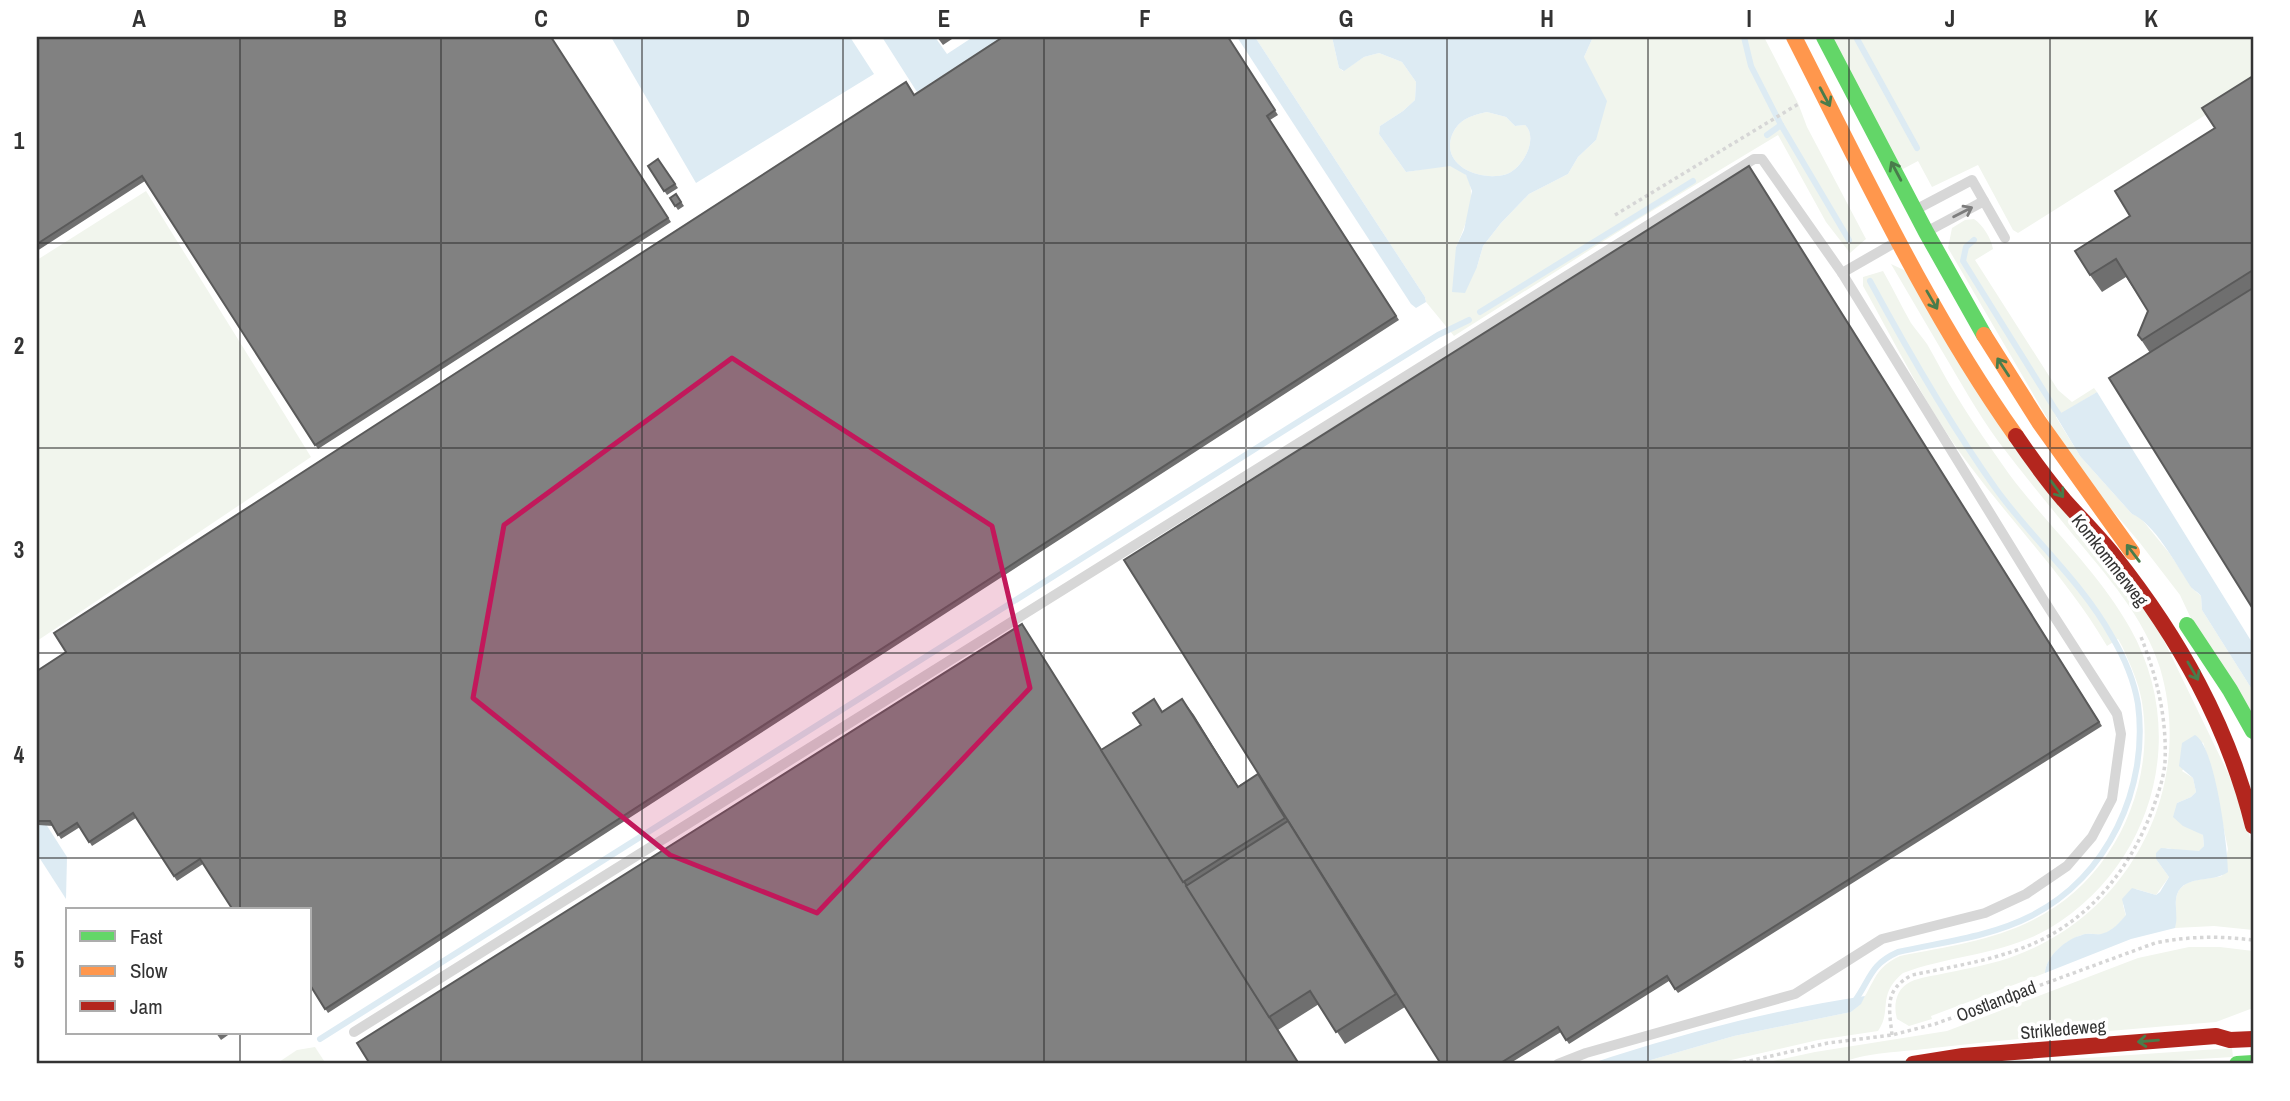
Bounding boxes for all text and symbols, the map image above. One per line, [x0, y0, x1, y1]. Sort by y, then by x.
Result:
text: A [132, 3, 146, 34]
text: B [333, 3, 347, 34]
text: C [534, 3, 548, 34]
text: D [736, 3, 750, 34]
text: E [938, 3, 950, 34]
text: F [1139, 3, 1151, 34]
text: G [1339, 3, 1353, 34]
text: H [1540, 3, 1554, 34]
text: I [1746, 3, 1752, 34]
text: J [1945, 3, 1955, 34]
text: K [2144, 3, 2158, 34]
one-way arrow [1819, 86, 1833, 107]
text: 1 [14, 125, 25, 156]
one-way arrow [1889, 161, 1902, 182]
one-way arrow [1953, 205, 1973, 219]
one-way arrow [1925, 289, 1939, 309]
text: 2 [14, 330, 24, 361]
one-way arrow [1995, 357, 2009, 377]
one-way arrow [2049, 480, 2064, 499]
street label: Komkommerweg [2066, 509, 2154, 612]
text: 3 [14, 534, 24, 565]
one-way arrow [2126, 544, 2140, 563]
one-way arrow [2187, 660, 2200, 681]
text: 4 [14, 739, 25, 770]
legend [66, 908, 312, 1034]
text: Fast [130, 922, 163, 951]
text: 5 [14, 944, 24, 975]
text: Slow [130, 956, 168, 985]
street label: Oostlandpad [1952, 974, 2040, 1028]
text: Jam [130, 992, 163, 1021]
street label: Strikledeweg [2019, 1013, 2107, 1045]
one-way arrow [2137, 1035, 2160, 1048]

